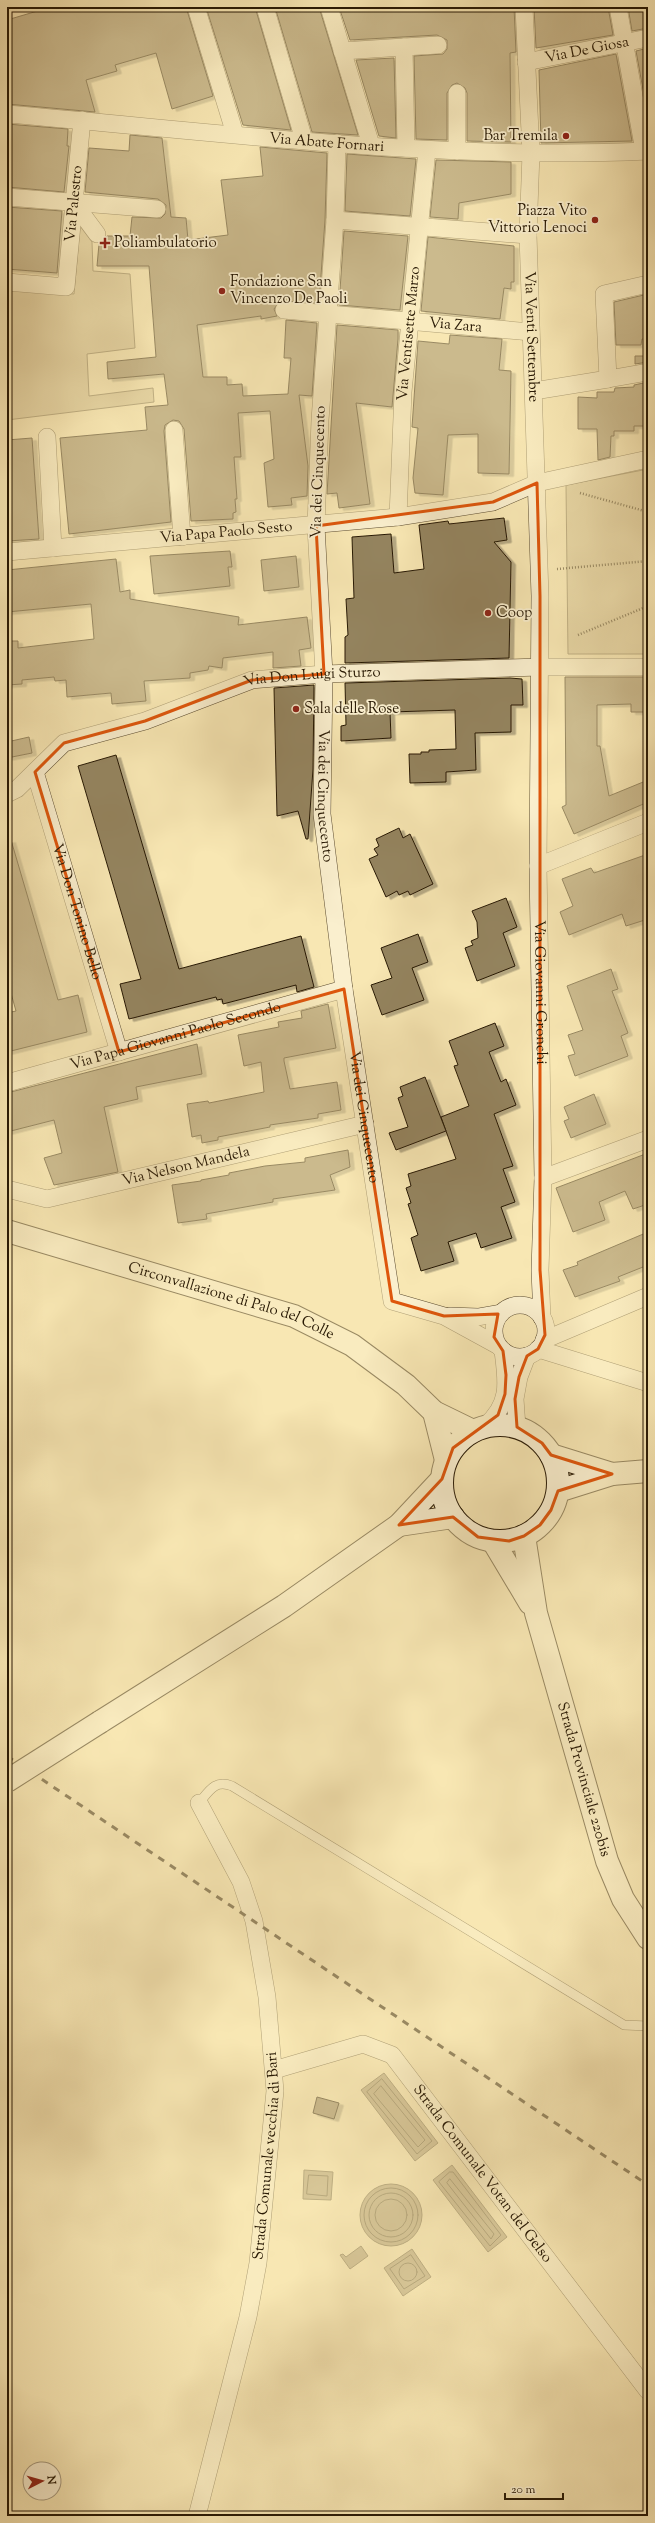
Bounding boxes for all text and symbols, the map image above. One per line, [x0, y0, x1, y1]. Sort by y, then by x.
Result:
street label: Via De Giosa [543, 31, 631, 69]
place label: Bar Tremila [483, 126, 558, 147]
street label: Via Abate Fornari [268, 128, 385, 158]
marker: Bar Tremila [561, 131, 571, 141]
street label: Via Palestro [60, 164, 88, 243]
place label: Piazza Vito Vittorio Lenoci [488, 201, 587, 239]
marker: Piazza Vito Vittorio Lenoci [590, 215, 600, 225]
place label: Poliambulatorio [114, 233, 217, 254]
marker: Poliambulatorio [99, 237, 111, 249]
street label: Via Ventisette Marzo [392, 265, 426, 401]
street label: Via Venti Settembre [519, 271, 544, 402]
place label: Fondazione San Vincenzo De Paoli [230, 272, 348, 310]
marker: Fondazione San Vincenzo De Paoli [217, 286, 227, 296]
street label: Via Zara [428, 312, 483, 338]
street label: Via dei Cinquecento [306, 405, 332, 539]
street label: Via Papa Paolo Sesto [159, 516, 293, 549]
place label: Coop [496, 603, 532, 624]
marker: Coop [483, 608, 493, 618]
street label: Via Don Luigi Sturzo [241, 662, 381, 693]
place label: Sala delle Rose [304, 699, 399, 720]
marker: Sala delle Rose [291, 704, 301, 714]
street label: Via dei Cinquecento [311, 729, 338, 864]
street label: Via Don Tonino Bello [47, 841, 107, 983]
street label: Via Giovanni Gronchi [528, 920, 552, 1065]
street label: Via Papa Giovanni Paolo Secondo [68, 997, 283, 1075]
street label: Via dei Cinquecento [343, 1050, 384, 1185]
street label: Via Nelson Mandela [120, 1141, 252, 1191]
street label: Circonvallazione di Palo del Colle [126, 1257, 338, 1345]
street label: Strada Provinciale 220bis [552, 1700, 616, 1859]
street label: Strada Comunale vecchia di Bari [248, 2051, 286, 2261]
street label: Strada Comunale Votan del Gelso [408, 2080, 557, 2267]
north arrow [22, 2461, 62, 2501]
text: N [42, 2474, 59, 2485]
scale bar [505, 2475, 563, 2501]
text: 20 m [511, 2481, 536, 2499]

